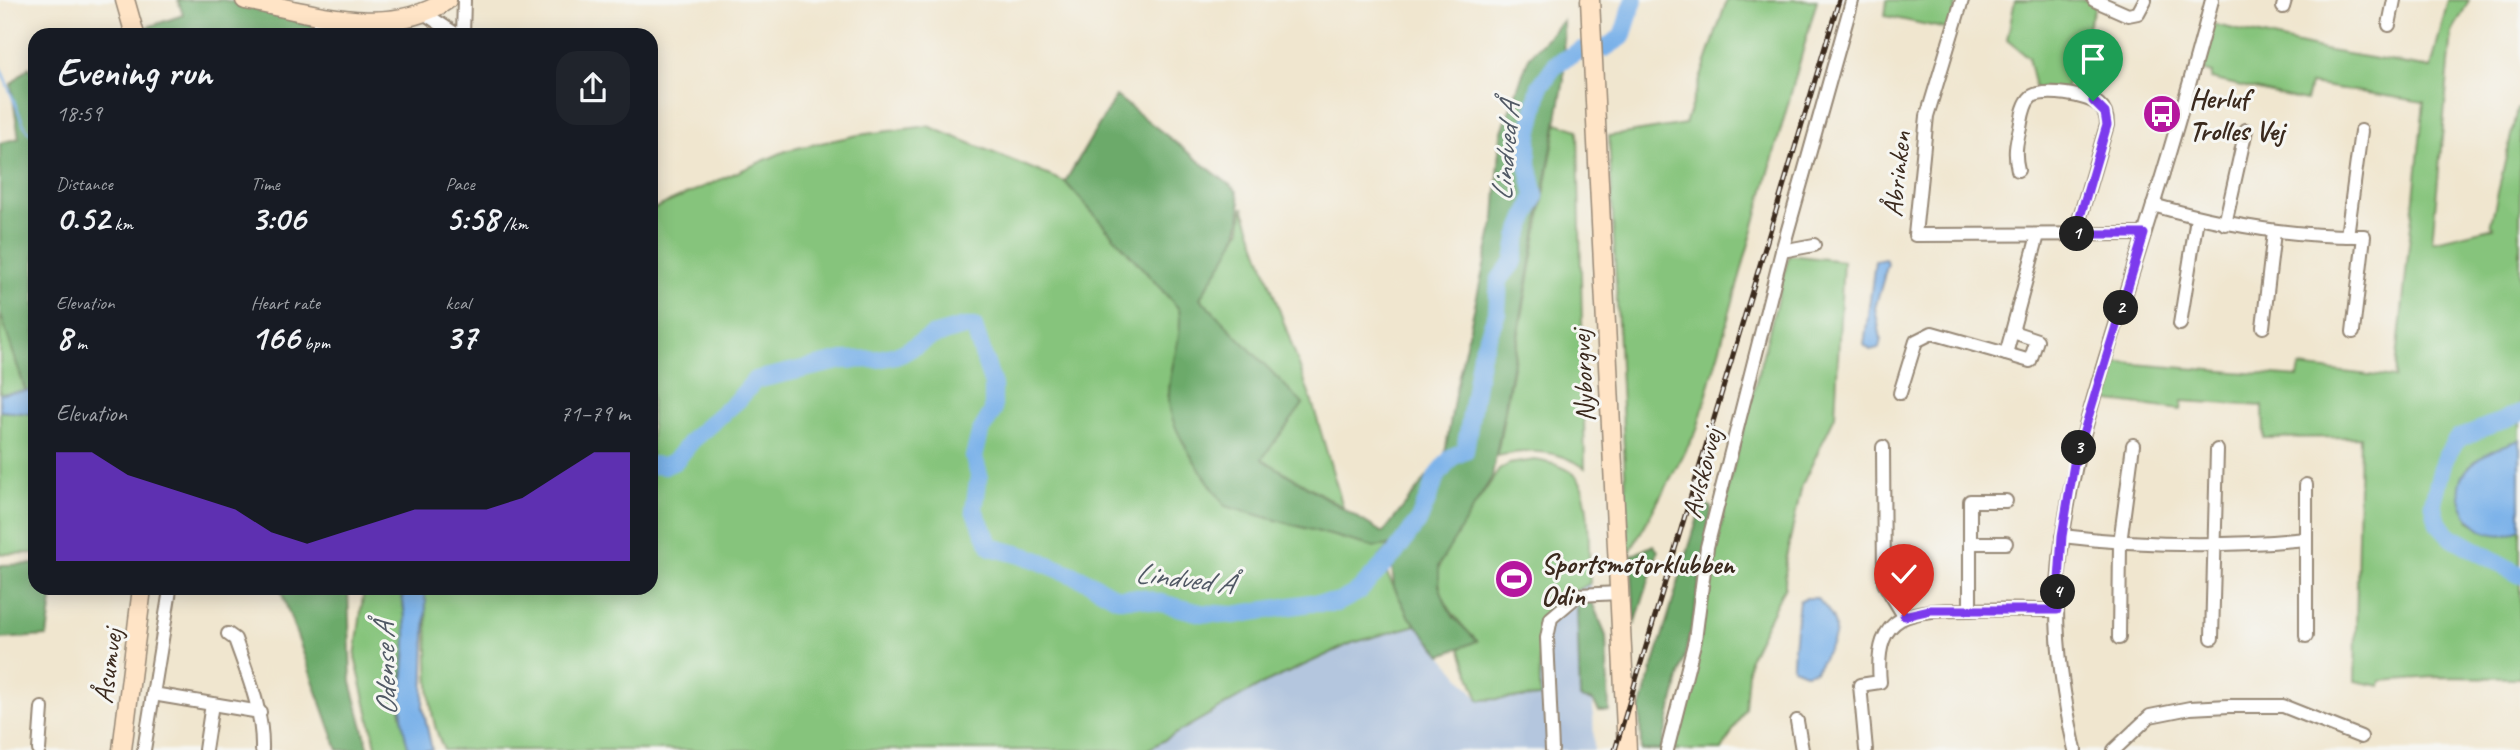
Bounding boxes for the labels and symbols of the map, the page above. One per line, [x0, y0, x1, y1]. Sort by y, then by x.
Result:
pin [2063, 29, 2123, 101]
place label: Herluf Trolles Vej [2189, 81, 2288, 148]
water label: Lindved Å [1482, 92, 1529, 202]
bus stop icon: Herluf Trolles Vej [2141, 93, 2183, 135]
street label: Åbrinken [1875, 129, 1918, 219]
pin: 1 [2060, 216, 2094, 252]
pin: 2 [2104, 290, 2138, 326]
street label: Nyborgvej [1562, 325, 1602, 423]
street label: Avlskovvej [1673, 421, 1730, 522]
pin: 3 [2062, 430, 2096, 466]
pin [1874, 544, 1934, 616]
place label: Sportsmotorklubben Odin [1541, 546, 1736, 613]
water label: Lindved Å [1133, 553, 1245, 604]
sports icon: Sportsmotorklubben Odin [1493, 558, 1535, 600]
pin: 4 [2040, 574, 2076, 610]
water label: Odense Å [364, 613, 406, 717]
street label: Åsumvej [85, 623, 131, 706]

